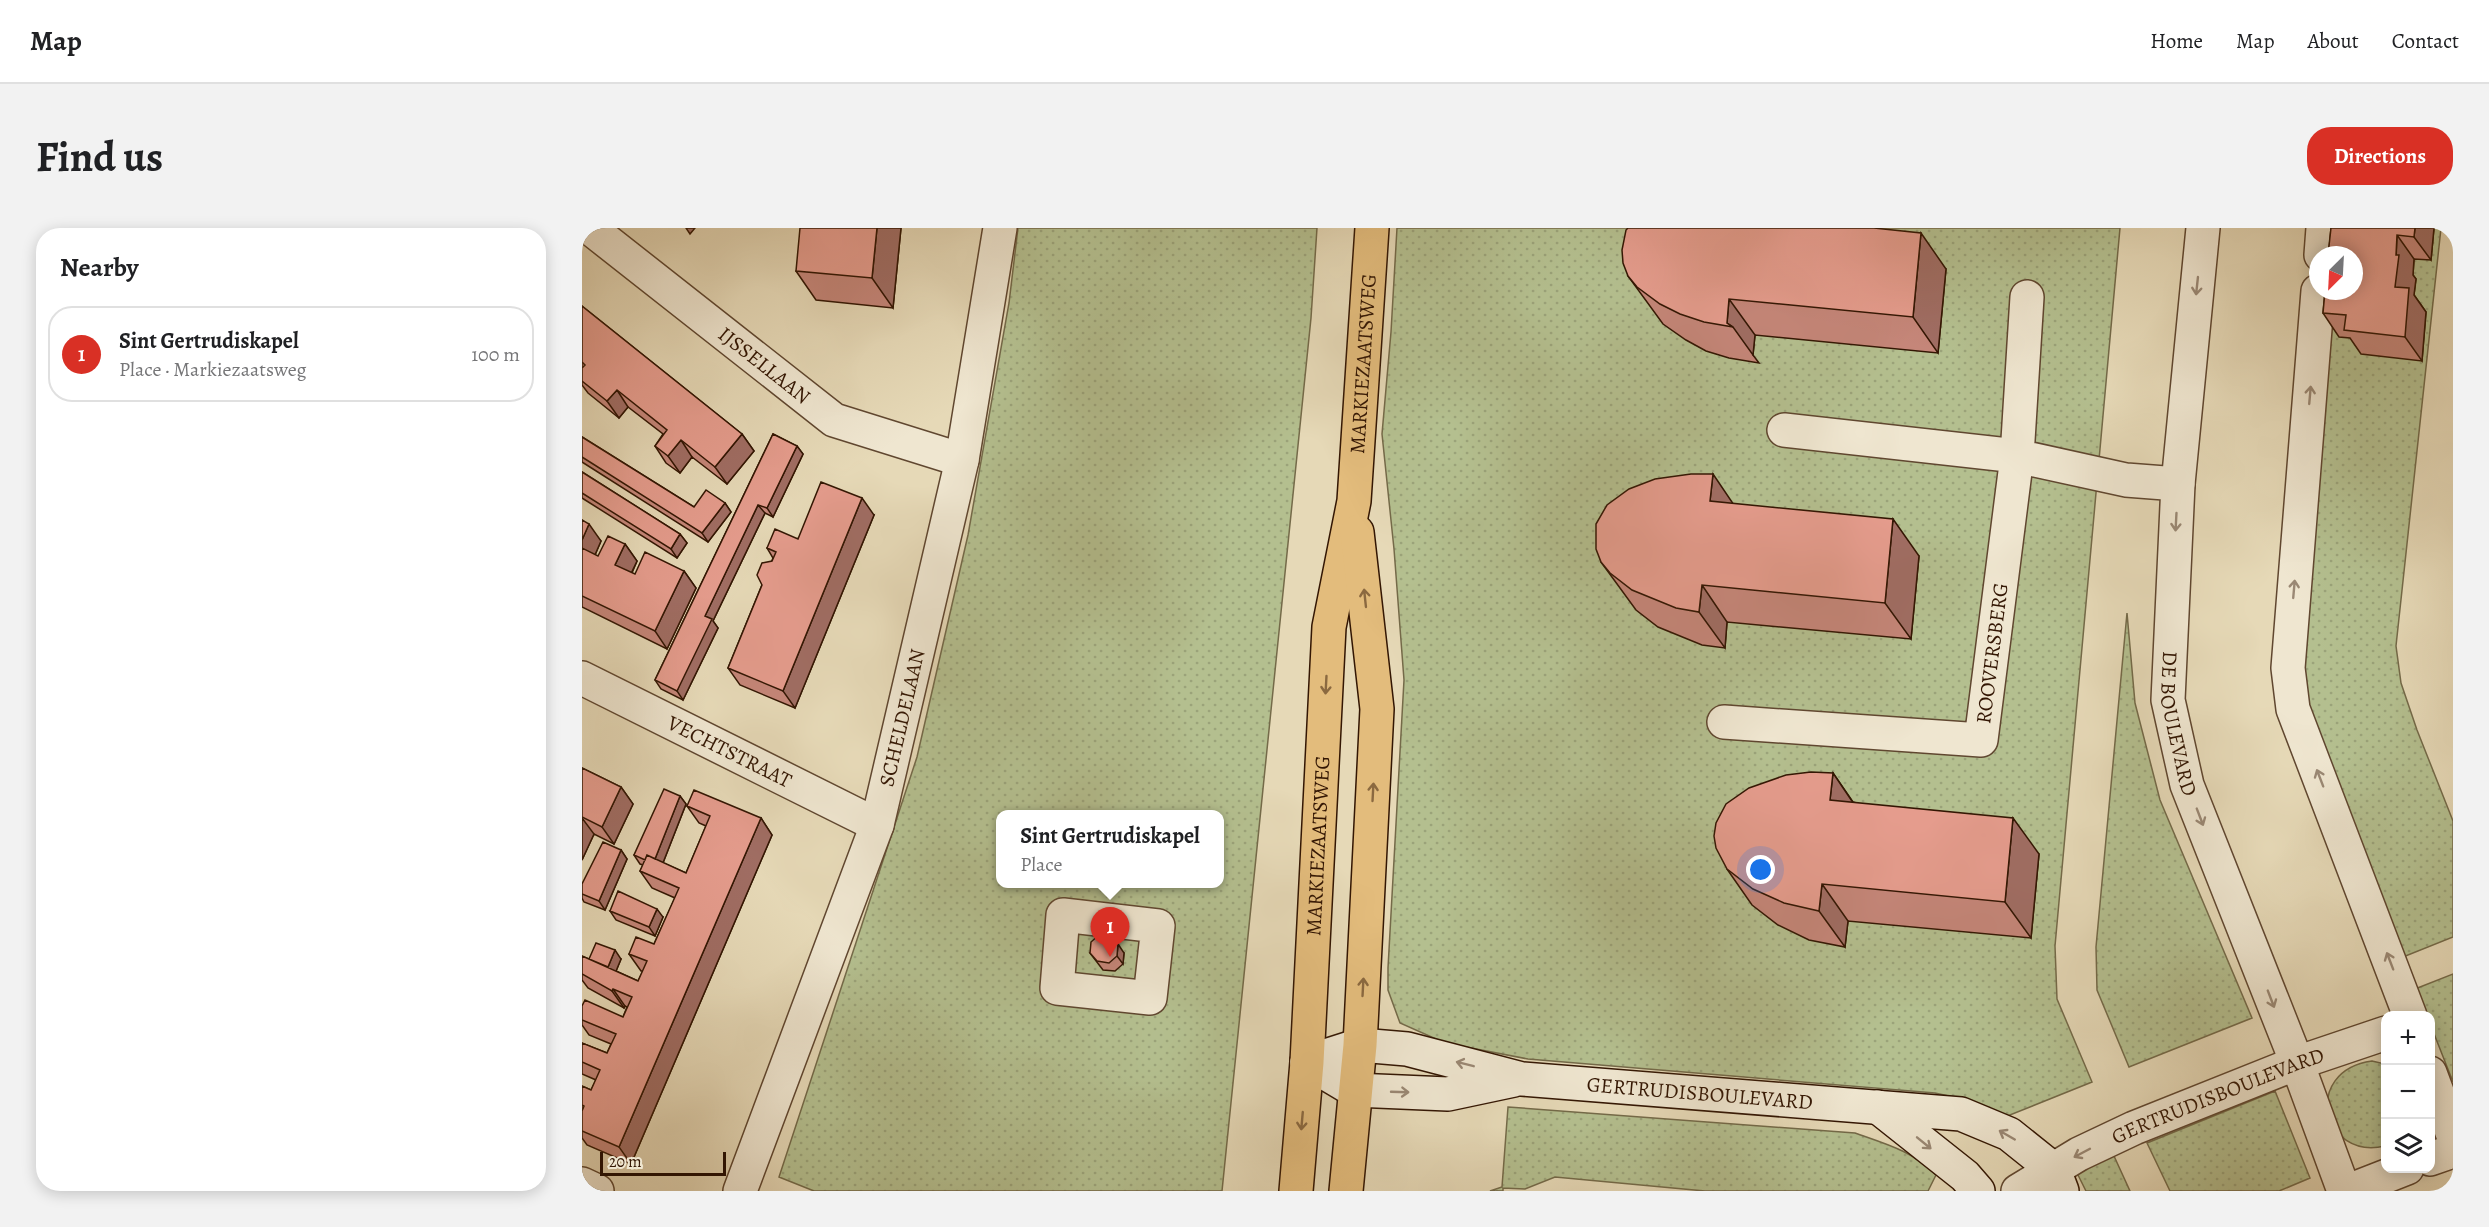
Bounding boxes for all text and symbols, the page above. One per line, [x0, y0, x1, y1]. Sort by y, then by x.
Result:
text: Map [30, 22, 82, 60]
text: Home [2150, 27, 2203, 55]
text: Map [2236, 27, 2274, 55]
text: About [2307, 27, 2359, 55]
text: Contact [2392, 27, 2459, 55]
button: Directions [2307, 127, 2453, 185]
text: Find us [36, 128, 163, 185]
north arrow [2309, 246, 2363, 300]
text: Nearby [60, 250, 139, 285]
street label: MARKIEZAATSWEG [1343, 273, 1383, 455]
one-way arrow [2191, 276, 2202, 296]
street label: IJSSELLAAN [712, 320, 816, 410]
text: Sint Gertrudiskapel [119, 326, 299, 356]
text: 1 [78, 341, 85, 368]
text: 100 m [471, 341, 520, 368]
text: Place · Markiezaatsweg [119, 356, 307, 383]
one-way arrow [2305, 385, 2316, 405]
one-way arrow [2170, 512, 2182, 532]
one-way arrow [2289, 580, 2300, 600]
street label: ROOVERSBERG [1969, 581, 2015, 725]
one-way arrow [1359, 588, 1370, 608]
street label: SCHELDELAAN [872, 646, 932, 789]
street label: DE BOULEVARD [2153, 650, 2204, 800]
one-way arrow [1321, 675, 1332, 695]
street label: VECHTSTRAAT [662, 708, 797, 795]
street label: MARKIEZAATSWEG [1299, 755, 1336, 936]
one-way arrow [2314, 770, 2325, 788]
one-way arrow [1367, 782, 1378, 802]
one-way arrow [2195, 808, 2206, 826]
popup [996, 810, 1224, 888]
text: Sint Gertrudiskapel [1020, 821, 1200, 851]
text: Place [1020, 851, 1063, 878]
your location [1746, 855, 1775, 884]
pin: 1 [1090, 908, 1130, 957]
one-way arrow [2383, 952, 2394, 970]
one-way arrow [1357, 977, 1368, 997]
one-way arrow [2266, 989, 2277, 1008]
map controls [2381, 1011, 2435, 1173]
button: + [2381, 1011, 2435, 1065]
street label: GERTRUDISBOULEVARD [2107, 1041, 2328, 1151]
one-way arrow [1456, 1058, 1475, 1069]
button: − [2381, 1065, 2435, 1119]
street label: GERTRUDISBOULEVARD [1586, 1070, 1814, 1116]
one-way arrow [1390, 1087, 1410, 1098]
one-way arrow [1296, 1110, 1307, 1130]
button: layers [2381, 1119, 2435, 1173]
one-way arrow [1999, 1129, 2016, 1141]
one-way arrow [1916, 1136, 1932, 1149]
one-way arrow [2074, 1148, 2092, 1159]
scale bar [600, 1149, 726, 1176]
text: 20 m [609, 1151, 642, 1173]

